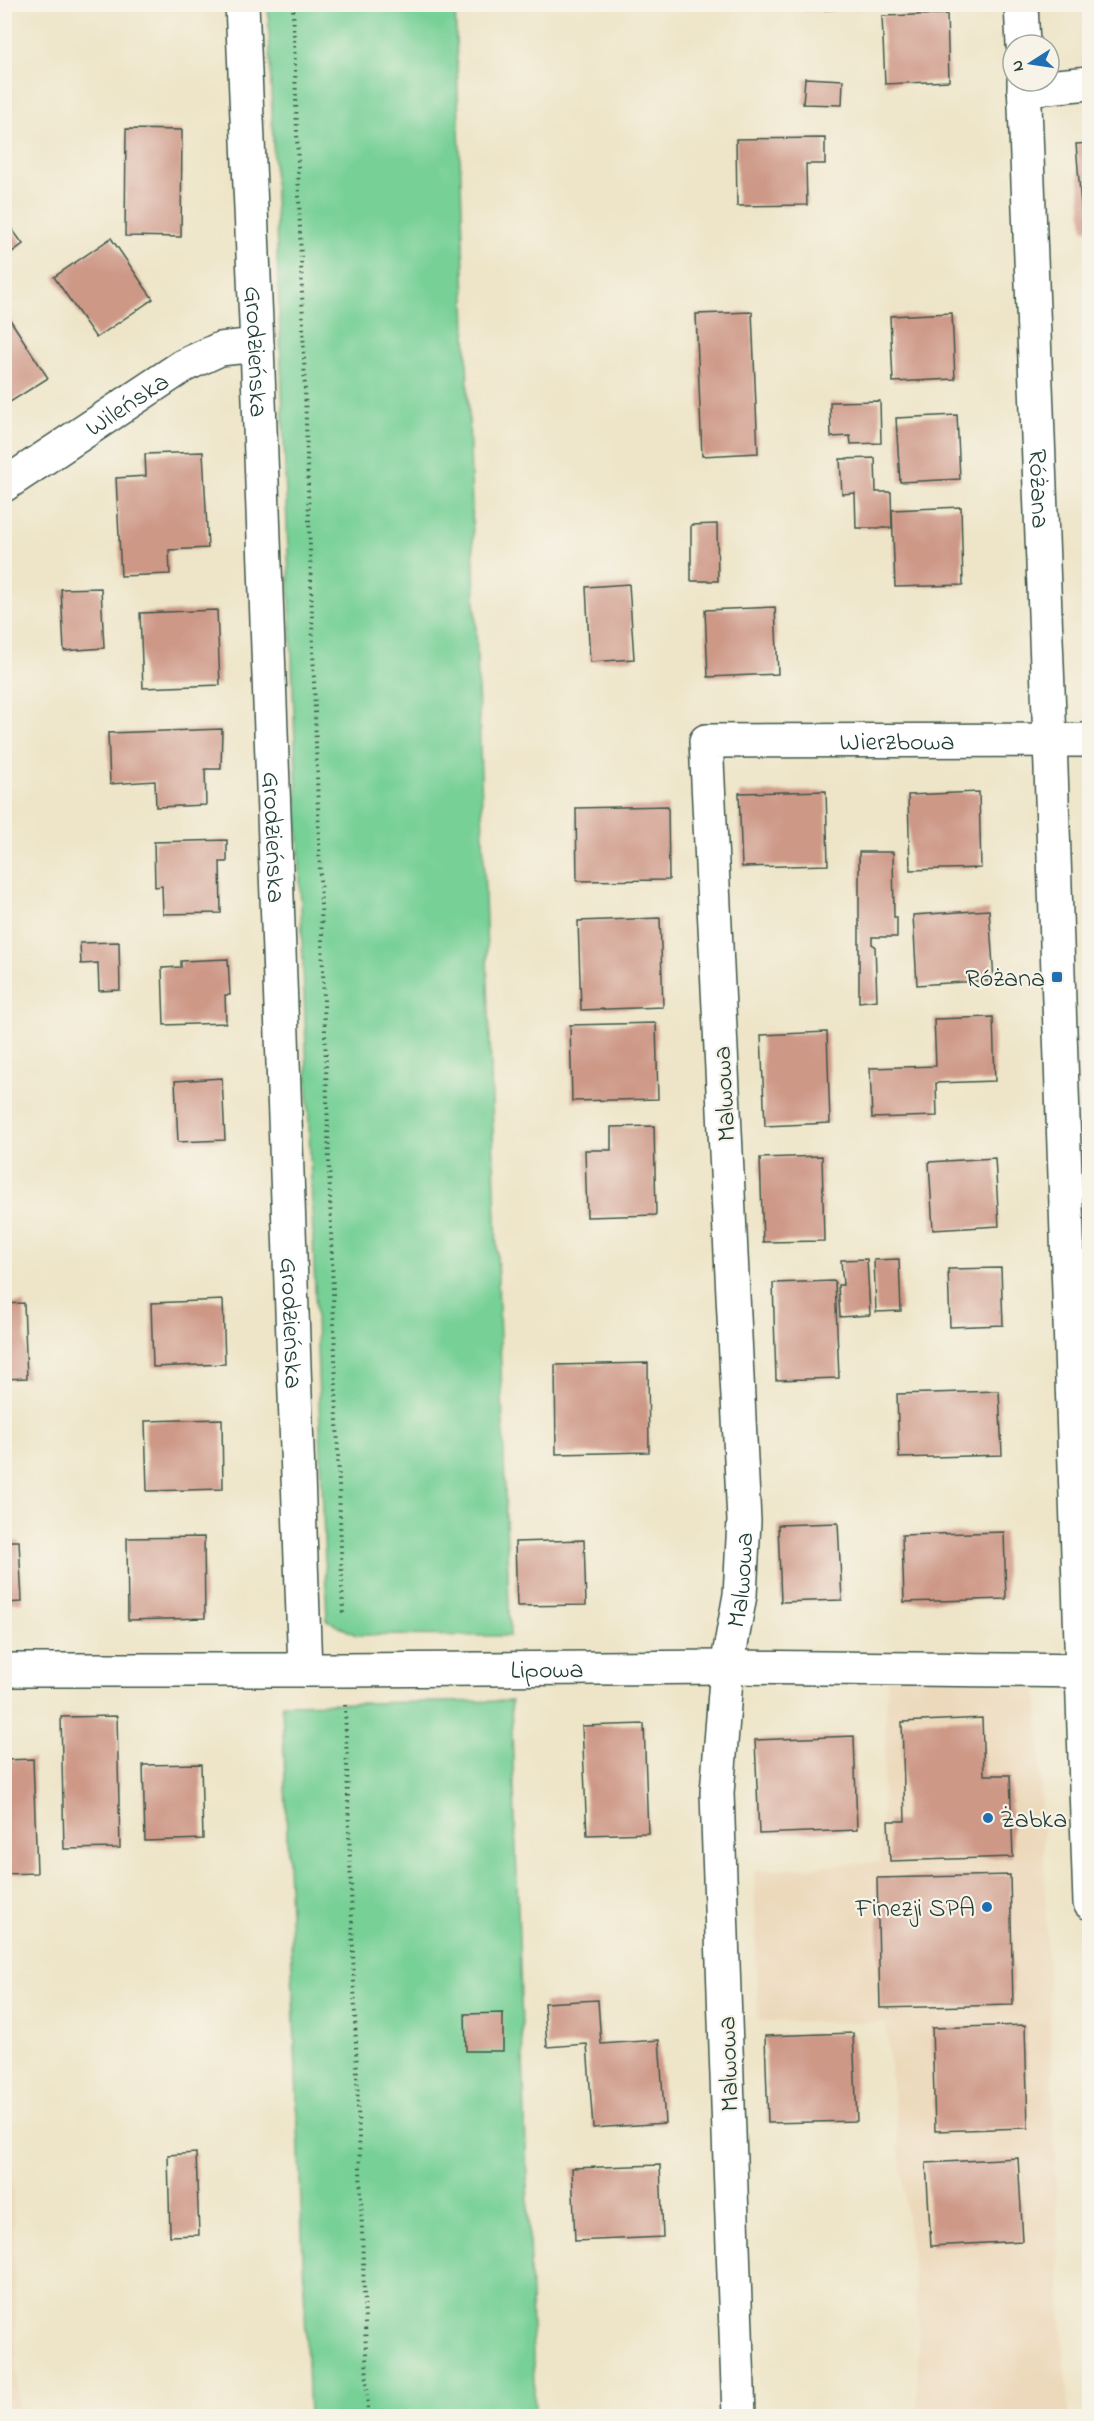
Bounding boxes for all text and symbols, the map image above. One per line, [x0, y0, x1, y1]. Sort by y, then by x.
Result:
north arrow [1001, 33, 1061, 93]
text: N [1005, 58, 1031, 73]
street label: Grodzieńska [232, 285, 276, 418]
street label: Wileńska [79, 364, 178, 448]
street label: Różana [1017, 448, 1058, 529]
street label: Wierzbowa [839, 724, 955, 763]
street label: Grodzieńska [250, 771, 293, 904]
place label: Różana [965, 961, 1045, 999]
marker: Różana [1050, 970, 1064, 984]
street label: Malwowa [705, 1045, 747, 1143]
street label: Grodzieńska [268, 1257, 311, 1389]
street label: Malwowa [718, 1531, 765, 1631]
street label: Lipowa [510, 1652, 584, 1691]
place label: Żabka [1000, 1802, 1067, 1840]
marker: Żabka [981, 1811, 995, 1825]
place label: Finezji SPA [855, 1891, 975, 1929]
marker: Finezji SPA [980, 1900, 994, 1914]
street label: Malwowa [709, 2015, 751, 2112]

